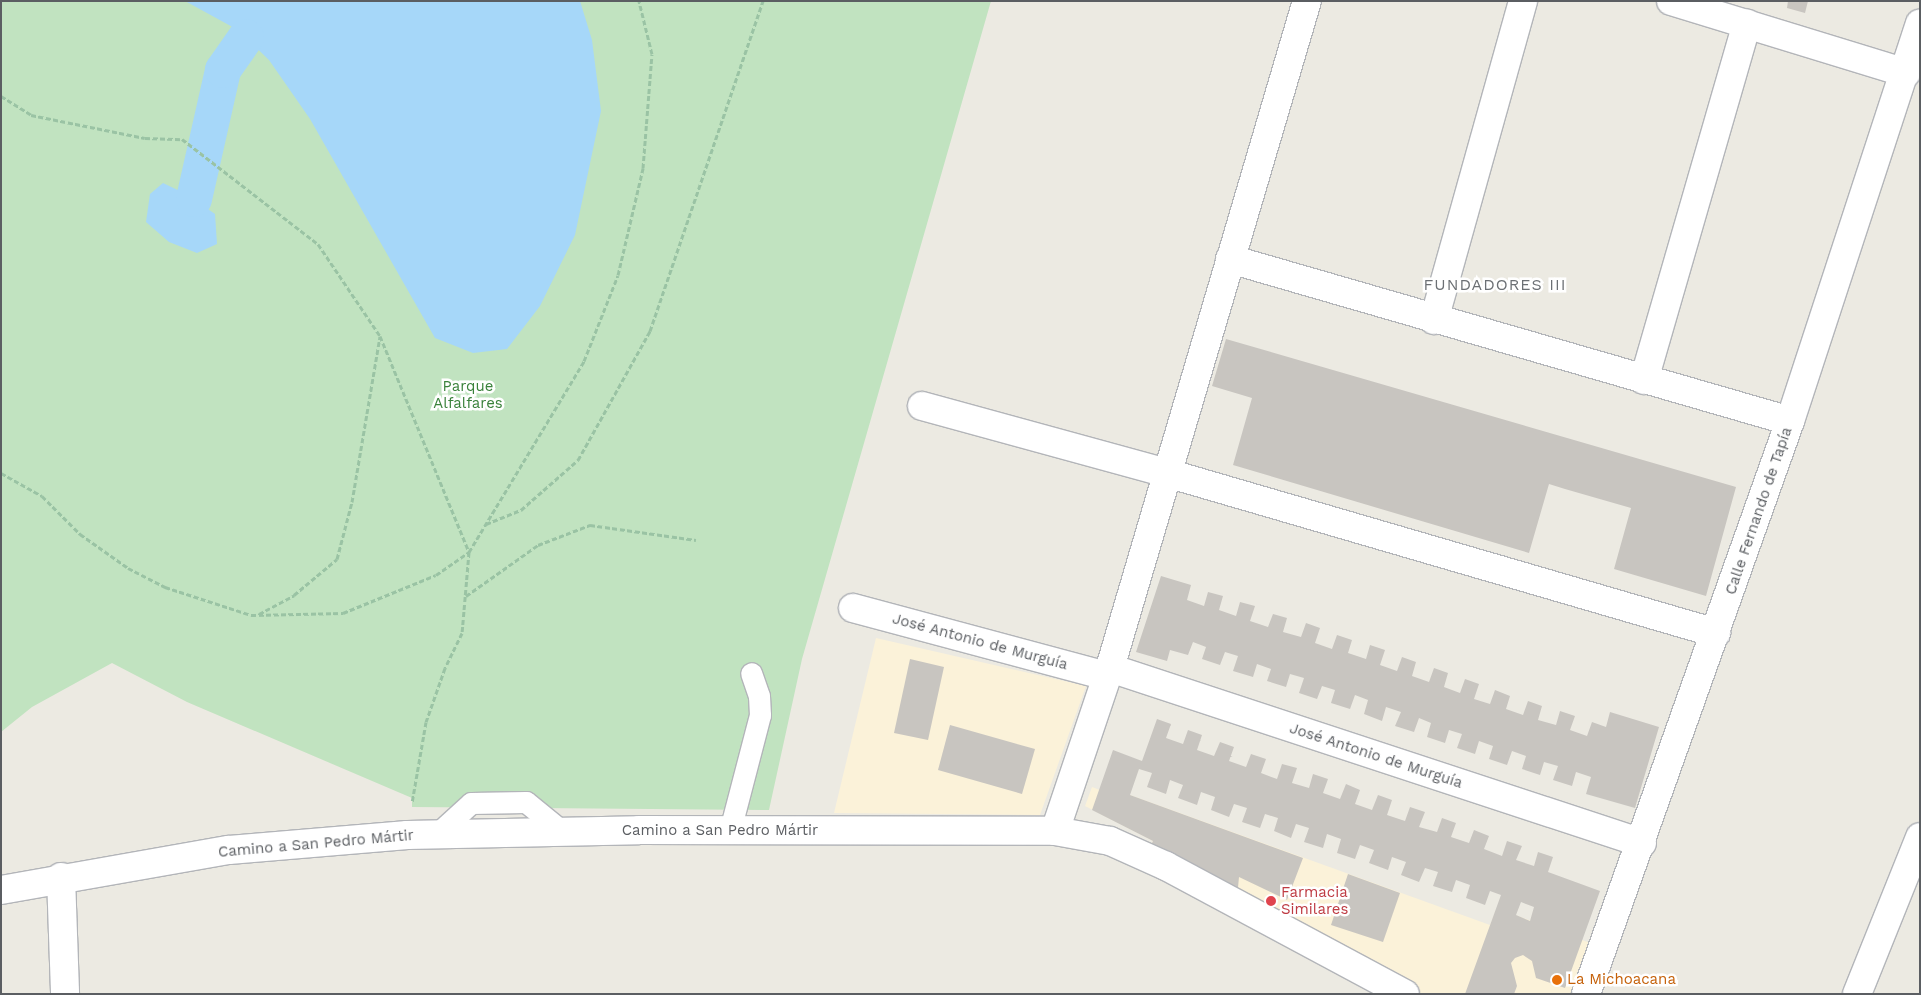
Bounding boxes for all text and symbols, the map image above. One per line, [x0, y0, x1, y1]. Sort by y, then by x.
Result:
district label: FUNDADORES III [1422, 275, 1568, 295]
park label: Parque Alfalfares [433, 377, 503, 412]
street label: Calle Fernando de Tapía [1722, 425, 1796, 597]
street label: José Antonio de Murguía [890, 610, 1070, 674]
street label: José Antonio de Murguía [1287, 719, 1465, 793]
street label: Camino a San Pedro Mártir [622, 822, 818, 840]
street label: Camino a San Pedro Mártir [217, 826, 415, 862]
place label: Farmacia Similares [1281, 883, 1348, 918]
marker: Farmacia Similares [1265, 895, 1277, 907]
place label: La Michoacana [1567, 971, 1676, 989]
marker: La Michoacana [1551, 974, 1563, 986]

